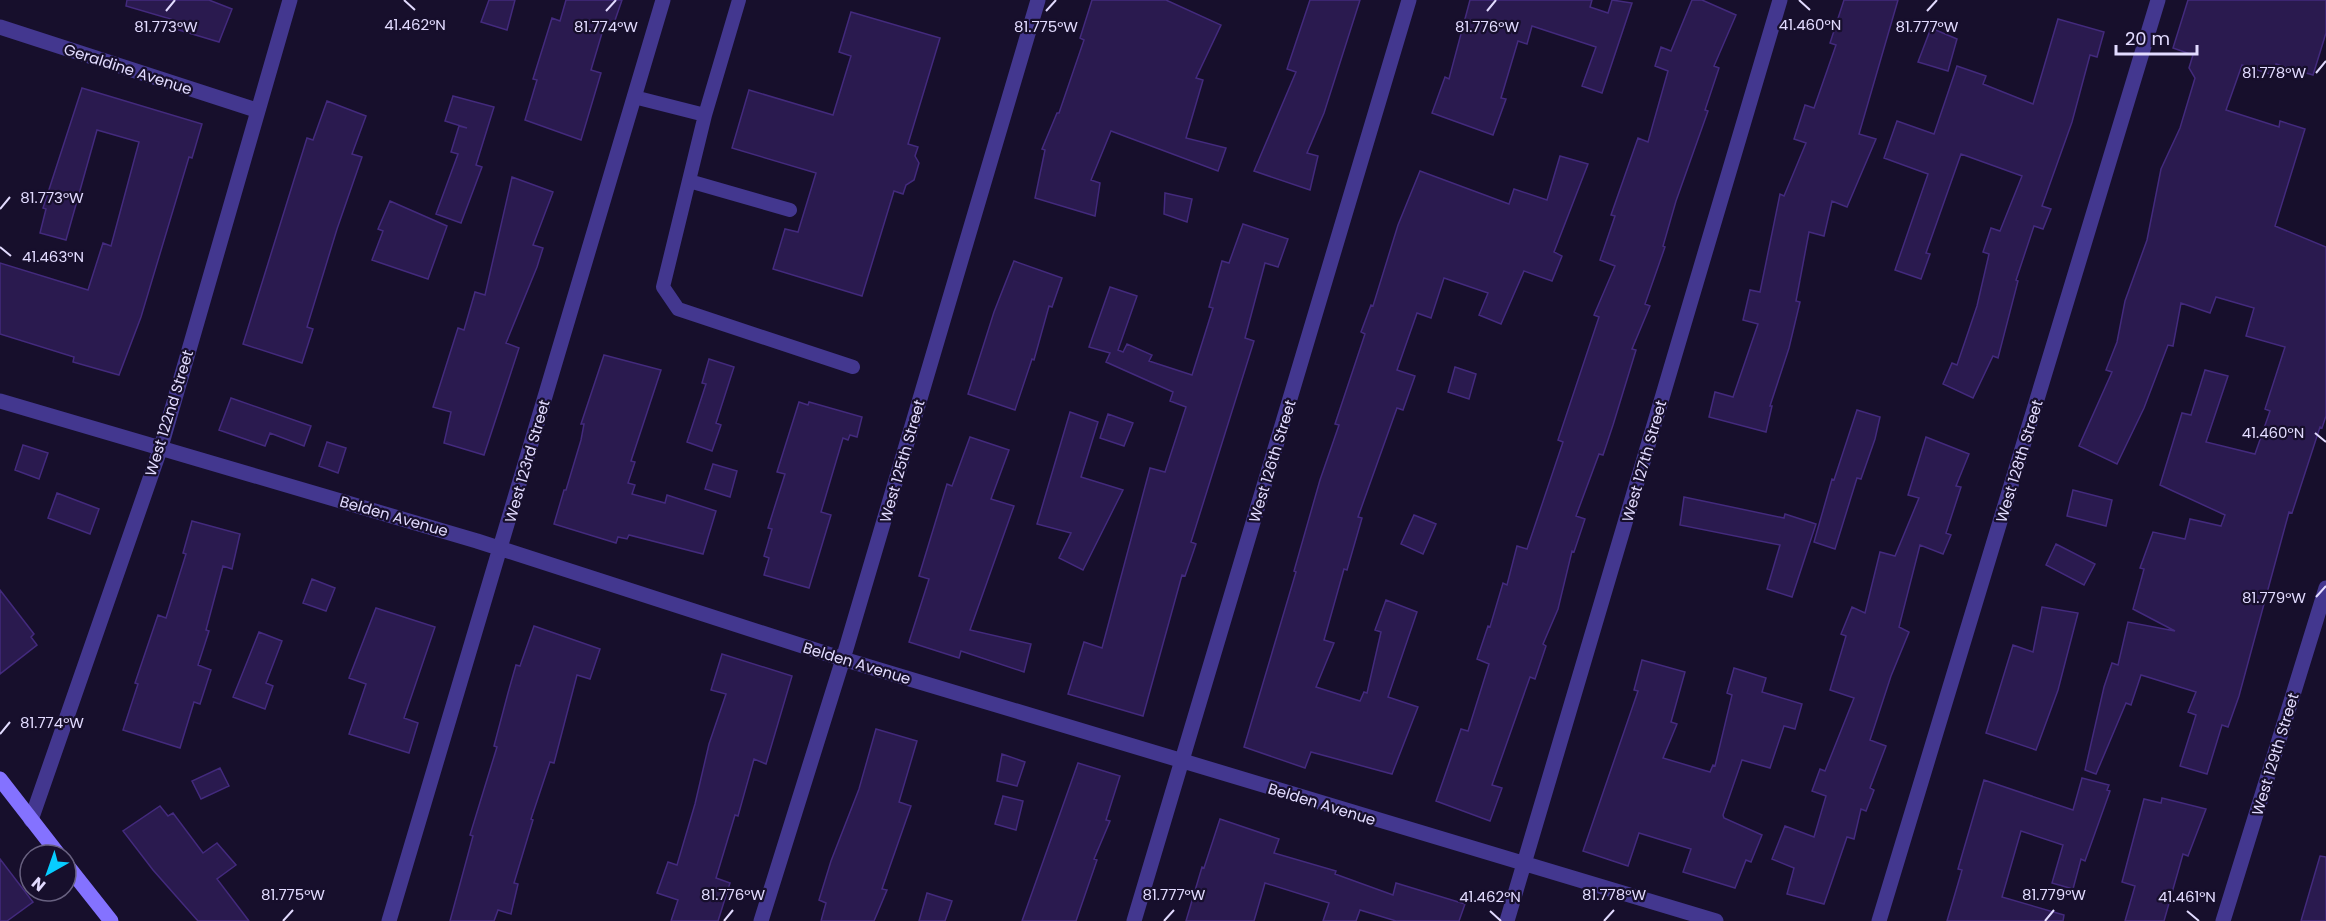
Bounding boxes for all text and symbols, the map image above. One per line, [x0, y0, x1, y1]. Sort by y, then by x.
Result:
text: 41.462°N [384, 14, 446, 35]
text: 41.460°N [1779, 14, 1841, 35]
text: 81.773°W [134, 16, 198, 37]
text: 81.774°W [574, 16, 638, 37]
text: 81.775°W [1014, 16, 1078, 37]
text: 81.776°W [1455, 16, 1519, 37]
text: 81.777°W [1896, 16, 1959, 37]
scale bar [2116, 18, 2197, 56]
text: 20 m [2125, 26, 2170, 51]
street label: Geraldine Avenue [61, 38, 195, 100]
text: 81.778°W [2242, 62, 2306, 83]
text: 81.773°W [20, 187, 84, 208]
text: 41.463°N [22, 246, 84, 267]
street label: West 122nd Street [140, 347, 198, 479]
street label: West 123rd Street [499, 397, 555, 525]
street label: West 125th Street [874, 397, 930, 525]
street label: West 126th Street [1243, 397, 1301, 525]
street label: West 128th Street [1990, 397, 2048, 525]
street label: West 127th Street [1617, 398, 1671, 524]
text: 41.460°N [2242, 422, 2304, 443]
street label: Belden Avenue [337, 491, 451, 541]
text: 81.779°W [2242, 587, 2306, 608]
street label: Belden Avenue [801, 637, 913, 689]
street label: West 129th Street [2246, 690, 2304, 818]
text: 81.774°W [20, 712, 84, 733]
street label: Belden Avenue [1266, 778, 1378, 830]
north arrow [18, 843, 78, 903]
text: N [27, 871, 51, 897]
text: 81.775°W [261, 884, 325, 905]
text: 81.776°W [701, 884, 765, 905]
text: 81.777°W [1143, 884, 1206, 905]
text: 81.778°W [1582, 884, 1646, 905]
text: 81.779°W [2022, 884, 2086, 905]
text: 41.462°N [1459, 886, 1521, 907]
text: 41.461°N [2158, 886, 2216, 907]

